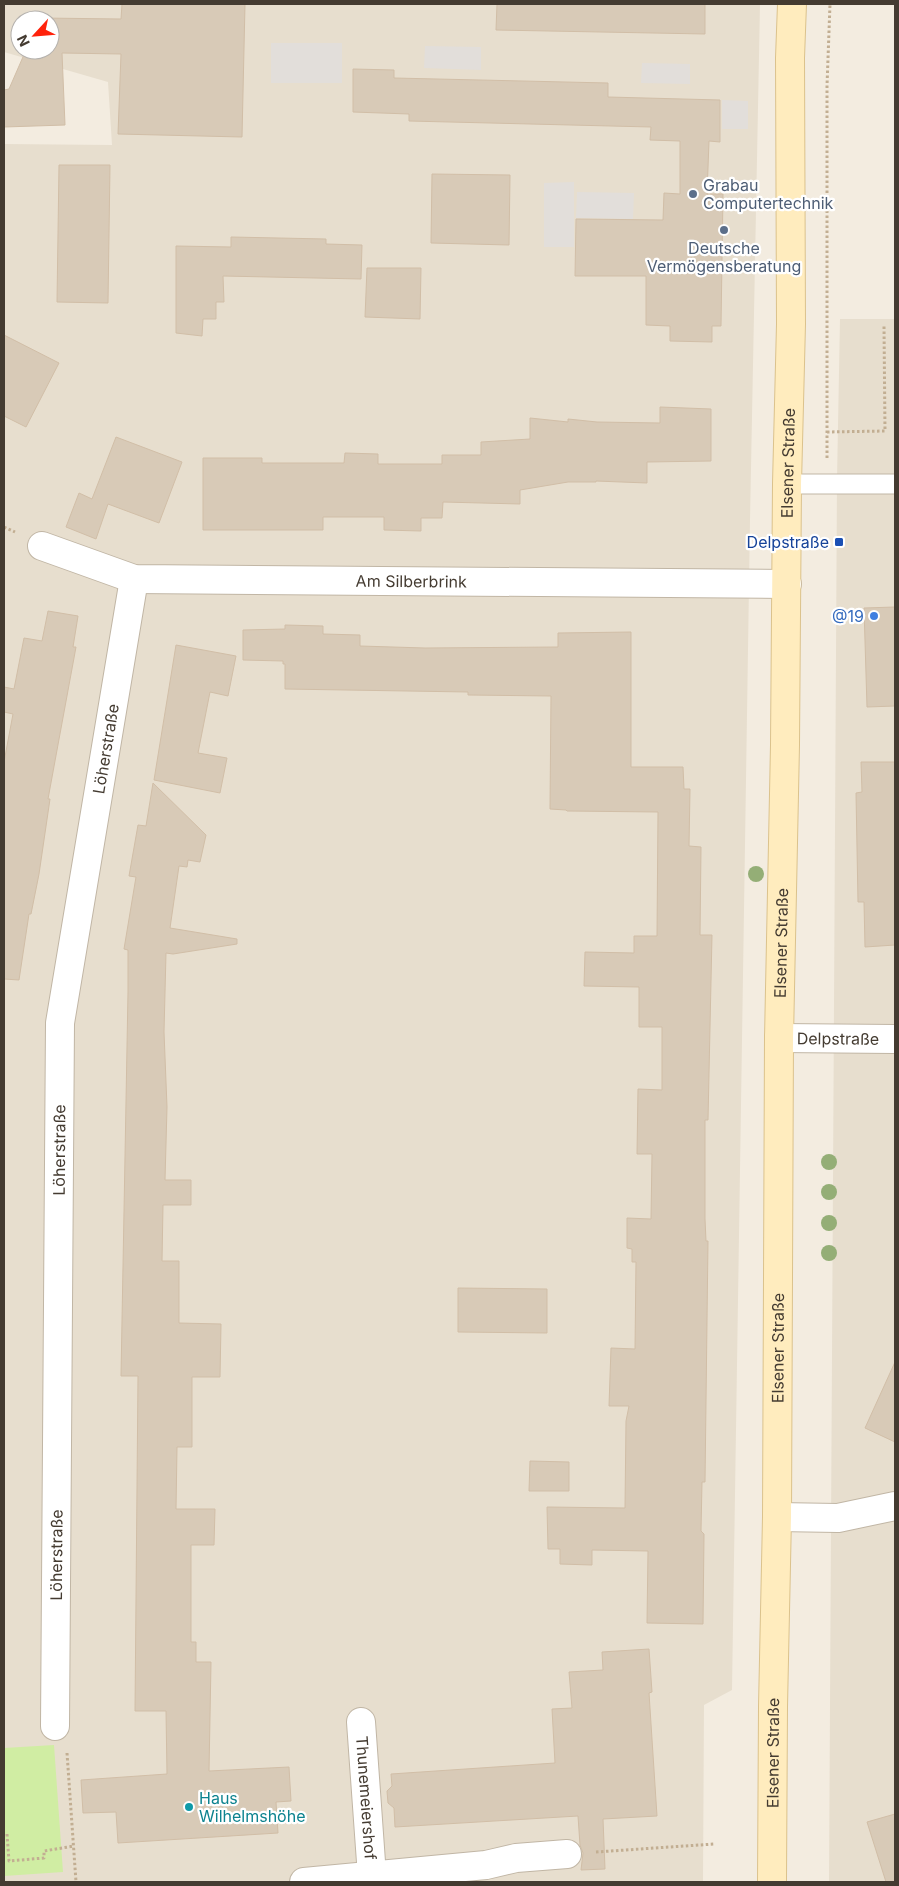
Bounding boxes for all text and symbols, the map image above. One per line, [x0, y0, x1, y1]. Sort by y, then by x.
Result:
north arrow [10, 10, 60, 60]
text: N [13, 32, 33, 49]
place label: Grabau Computertechnik [703, 175, 834, 213]
marker: Grabau Computertechnik [687, 188, 699, 200]
marker: Deutsche Vermögensberatung [718, 224, 730, 236]
place label: Deutsche Vermögensberatung [647, 238, 801, 276]
street label: Elsener Straße [777, 408, 799, 518]
place label: Delpstraße [747, 532, 829, 552]
marker: Delpstraße [833, 536, 845, 548]
street label: Am Silberbrink [356, 571, 467, 592]
place label: @19 [832, 606, 864, 626]
marker: @19 [868, 610, 880, 622]
street label: Löherstraße [88, 702, 123, 796]
street label: Elsener Straße [770, 888, 792, 998]
street label: Delpstraße [797, 1028, 879, 1049]
street label: Löherstraße [49, 1104, 69, 1196]
street label: Elsener Straße [767, 1293, 788, 1403]
street label: Löherstraße [46, 1509, 67, 1601]
street label: Elsener Straße [762, 1698, 783, 1808]
street label: Thunemeiershof [352, 1735, 381, 1860]
place label: Haus Wilhelmshöhe [199, 1788, 305, 1826]
marker: Haus Wilhelmshöhe [183, 1801, 195, 1813]

